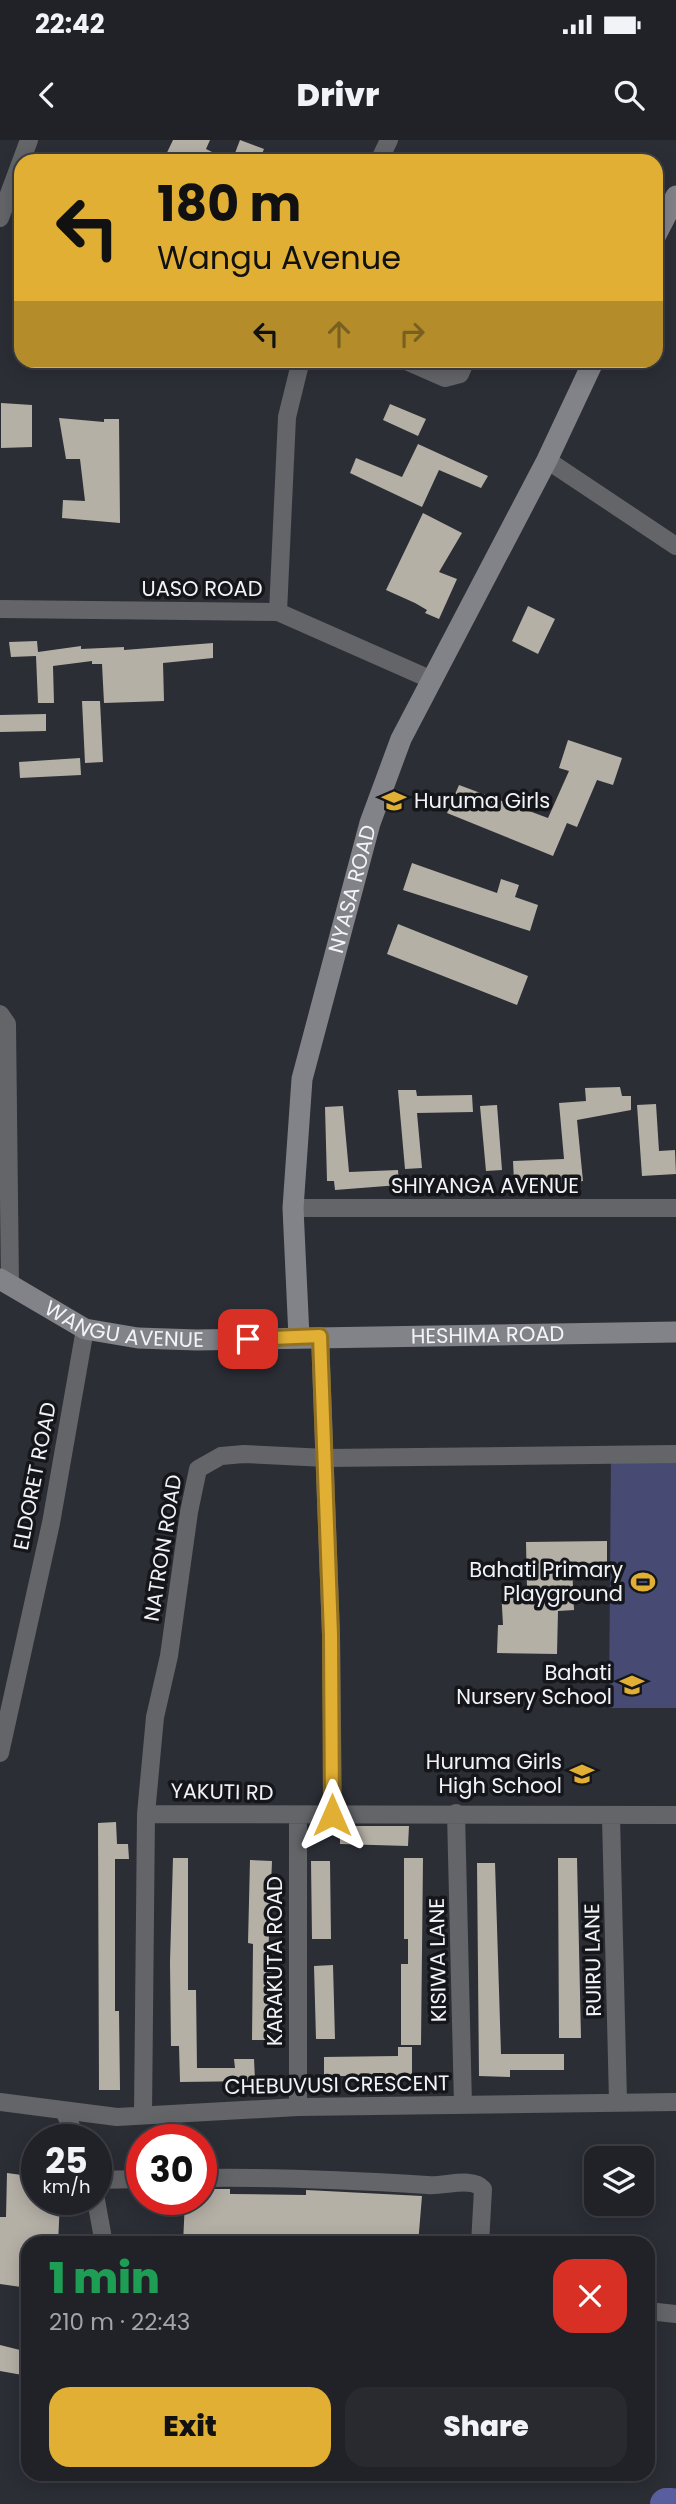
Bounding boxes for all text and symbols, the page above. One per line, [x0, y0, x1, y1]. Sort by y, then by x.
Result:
text: 22:42 [35, 6, 105, 42]
text: Drivr [297, 72, 379, 117]
icon: back [28, 76, 66, 114]
icon: search [610, 76, 648, 114]
text: 180 m [157, 170, 301, 238]
icon: left [42, 182, 133, 273]
text: Wangu Avenue [157, 235, 401, 280]
icon: left [247, 315, 285, 353]
icon: ahead [320, 315, 358, 353]
icon: right [393, 315, 431, 353]
street label: UASO ROAD [141, 574, 263, 603]
place label: Huruma Girls [414, 786, 550, 815]
school or university icon: Huruma Girls [380, 787, 408, 815]
street label: NYASA ROAD [321, 822, 383, 956]
street label: SHIYANGA AVENUE [391, 1171, 579, 1200]
street label: WANGU AVENUE [39, 1293, 204, 1354]
pin [218, 1309, 278, 1369]
street label: HESHIMA ROAD [411, 1319, 565, 1350]
icon: arrive [229, 1320, 267, 1358]
street label: ELDORET ROAD [6, 1400, 63, 1552]
street label: NATRON ROAD [137, 1472, 188, 1623]
place label: Bahati Primary Playground [469, 1555, 623, 1608]
sports icon: Bahati Primary Playground [629, 1568, 657, 1596]
place label: Bahati Nursery School [456, 1658, 612, 1711]
school or university icon: Bahati Nursery School [618, 1671, 646, 1699]
place label: Huruma Girls High School [426, 1747, 562, 1800]
school or university icon: Huruma Girls High School [568, 1760, 596, 1788]
street label: YAKUTI RD [170, 1776, 274, 1807]
position arrow [295, 1778, 369, 1852]
street label: KARAKUTA ROAD [260, 1876, 289, 2046]
street label: KISIWA LANE [422, 1898, 453, 2022]
street label: RUIRU LANE [577, 1903, 608, 2017]
street label: CHEBUVUSI CRESCENT [224, 2068, 450, 2101]
speed limit sign: 30 [126, 2124, 217, 2215]
text: 25 [45, 2136, 88, 2185]
map controls [584, 2146, 654, 2216]
button: layers [584, 2146, 654, 2216]
text: km/h [43, 2174, 90, 2199]
text: 1 min [49, 2249, 160, 2308]
button: close [553, 2259, 627, 2333]
text: 210 m · 22:43 [49, 2306, 190, 2338]
button: Exit [49, 2387, 331, 2467]
button: Share [345, 2387, 627, 2467]

